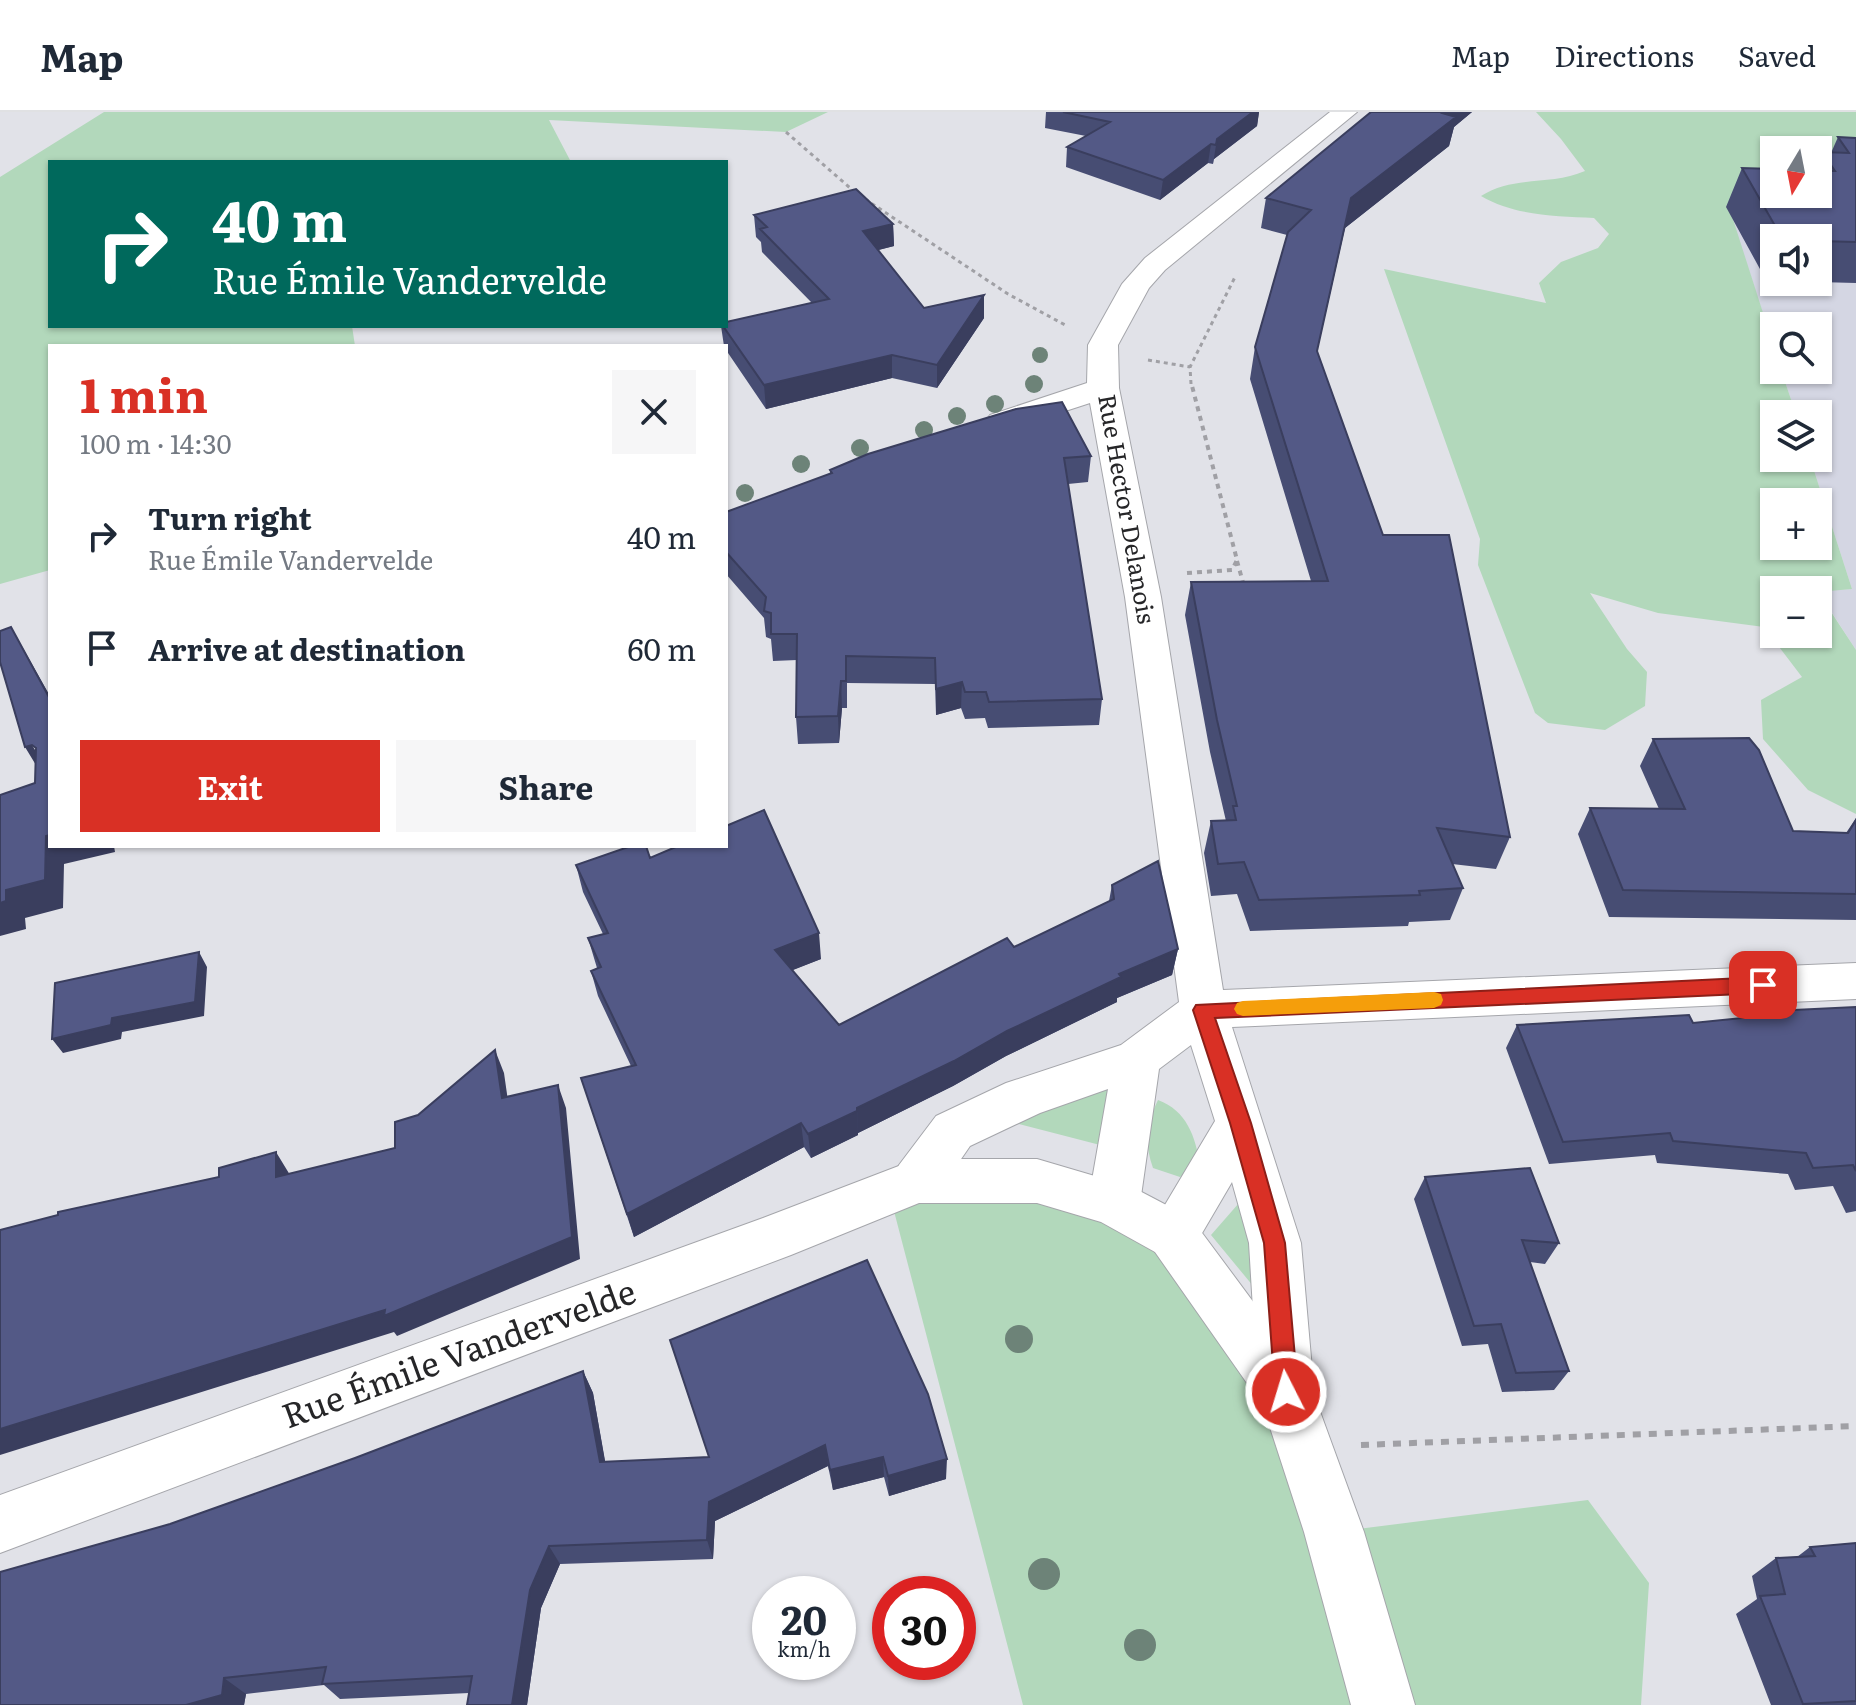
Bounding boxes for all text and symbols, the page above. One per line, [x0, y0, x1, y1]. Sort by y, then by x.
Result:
text: Map [40, 27, 124, 84]
text: Map [1451, 34, 1510, 76]
text: Directions [1554, 34, 1694, 76]
text: Saved [1738, 34, 1816, 76]
north arrow [1760, 136, 1832, 208]
map controls [1760, 136, 1832, 648]
text: 40 m [212, 176, 347, 259]
icon: right [80, 192, 184, 296]
button: sound [1760, 224, 1832, 296]
text: Rue Émile Vandervelde [212, 252, 607, 305]
button: search [1760, 312, 1832, 384]
text: 1 min [80, 357, 208, 428]
button: close [612, 370, 696, 454]
street label: Rue Hector Delanois [1091, 391, 1166, 626]
button: layers [1760, 400, 1832, 472]
text: 100 m · 14:30 [80, 423, 232, 462]
button: + [1760, 488, 1832, 560]
text: Turn right [148, 495, 312, 539]
icon: right [80, 514, 124, 558]
text: 40 m [627, 514, 696, 558]
text: Rue Émile Vandervelde [148, 539, 433, 578]
button: − [1760, 576, 1832, 648]
icon: arrive [80, 626, 124, 670]
text: Arrive at destination [148, 626, 465, 670]
text: 60 m [627, 626, 696, 670]
button: Exit [80, 740, 380, 832]
button: Share [396, 740, 696, 832]
pin [1729, 951, 1797, 1019]
icon: arrive [1741, 963, 1785, 1007]
street label: Rue Émile Vandervelde [274, 1264, 642, 1438]
position arrow [1244, 1350, 1328, 1434]
speed limit sign: 30 [872, 1576, 976, 1680]
text: 20 [781, 1588, 827, 1647]
text: km/h [777, 1633, 831, 1663]

